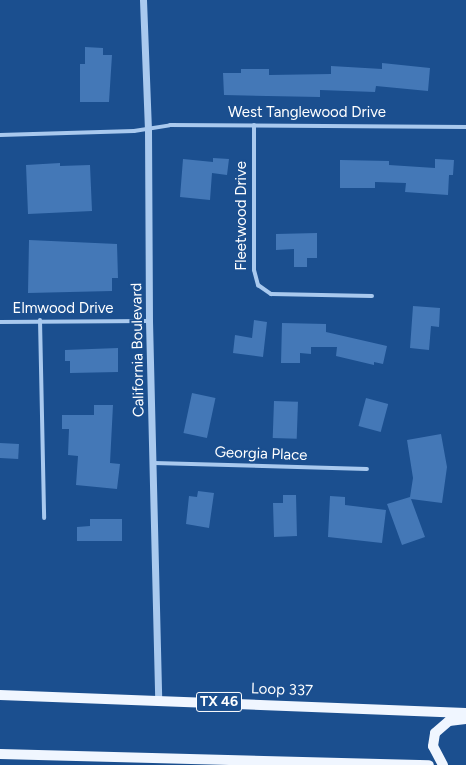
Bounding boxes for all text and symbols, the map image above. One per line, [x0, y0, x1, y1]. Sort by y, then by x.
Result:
street label: West Tanglewood Drive [228, 104, 386, 122]
street label: Fleetwood Drive [233, 161, 251, 271]
street label: California Boulevard [128, 283, 148, 417]
street label: Elmwood Drive [13, 300, 113, 318]
street label: Georgia Place [214, 443, 308, 465]
street label: Loop 337 [251, 680, 313, 700]
road number: TX 46 [196, 690, 242, 714]

